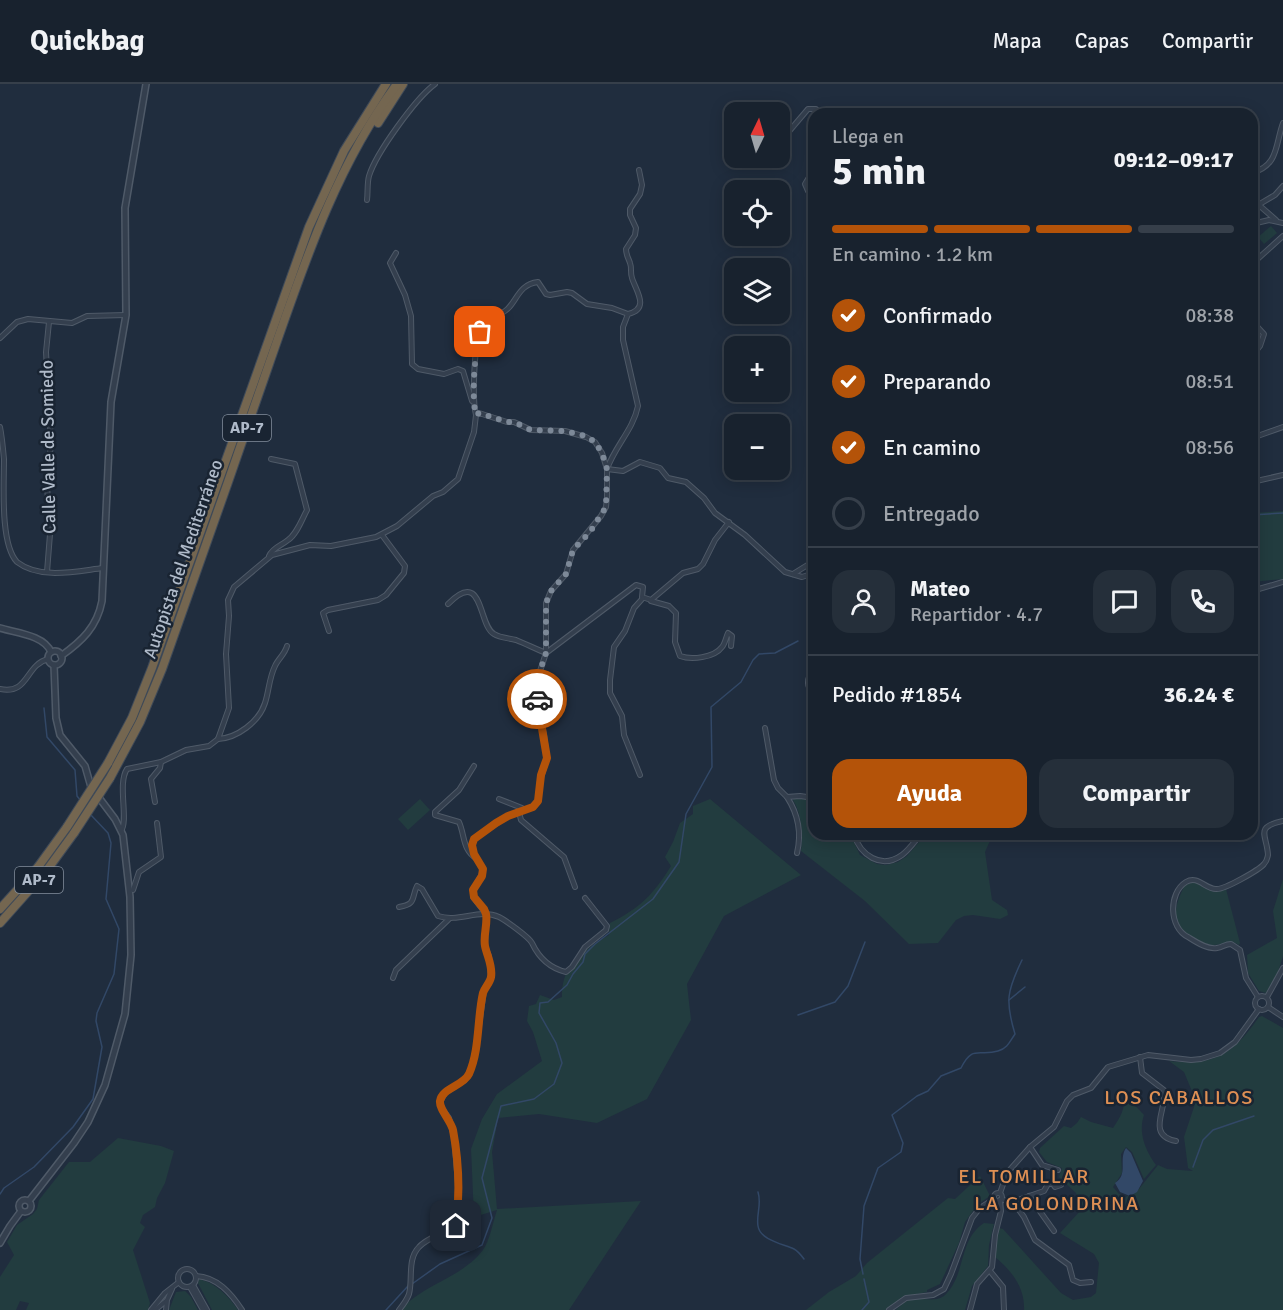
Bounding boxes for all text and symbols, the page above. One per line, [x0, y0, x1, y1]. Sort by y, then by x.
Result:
text: Quickbag [30, 24, 145, 58]
text: Mapa [992, 28, 1042, 54]
text: Capas [1075, 28, 1129, 54]
text: Compartir [1162, 28, 1253, 54]
north arrow [724, 102, 790, 168]
map controls [724, 102, 790, 480]
text: Llega en [832, 124, 904, 149]
text: 09:12–09:17 [1114, 146, 1234, 173]
text: 5 min [832, 147, 926, 195]
button: locate [724, 180, 790, 246]
text: En camino · 1.2 km [832, 242, 993, 267]
button: layers [724, 258, 790, 324]
icon: check [832, 299, 865, 332]
text: Confirmado [883, 302, 992, 329]
text: 08:38 [1185, 303, 1234, 328]
pin [454, 306, 505, 357]
icon: bag [463, 315, 496, 348]
button: + [724, 336, 790, 402]
street label: Calle Valle de Somiedo [35, 360, 61, 534]
icon: check [832, 365, 865, 398]
text: Preparando [883, 368, 991, 395]
text: 08:51 [1185, 369, 1234, 394]
button: − [724, 414, 790, 480]
road number: AP-7 [223, 415, 271, 441]
icon: check [832, 431, 865, 464]
text: En camino [883, 434, 981, 461]
text: 08:56 [1185, 435, 1234, 460]
street label: Autopista del Mediterráneo [139, 457, 227, 661]
text: Entregado [883, 500, 980, 527]
button: person [832, 570, 895, 633]
button: chat [1093, 570, 1156, 633]
button: phone [1171, 570, 1234, 633]
text: Mateo [910, 575, 970, 602]
text: Repartidor · 4.7 [910, 602, 1043, 627]
courier [507, 669, 567, 729]
text: Pedido #1854 [832, 681, 962, 708]
text: 36.24 € [1163, 681, 1234, 708]
icon: car [521, 683, 554, 716]
button: Ayuda [832, 759, 1027, 828]
button: Compartir [1039, 759, 1234, 828]
road number: AP-7 [15, 867, 63, 893]
district label: LOS CABALLOS [1104, 1085, 1254, 1110]
district label: EL TOMILLAR [958, 1164, 1090, 1189]
district label: LA GOLONDRINA [974, 1191, 1140, 1216]
pin [430, 1200, 481, 1251]
icon: home [439, 1209, 472, 1242]

